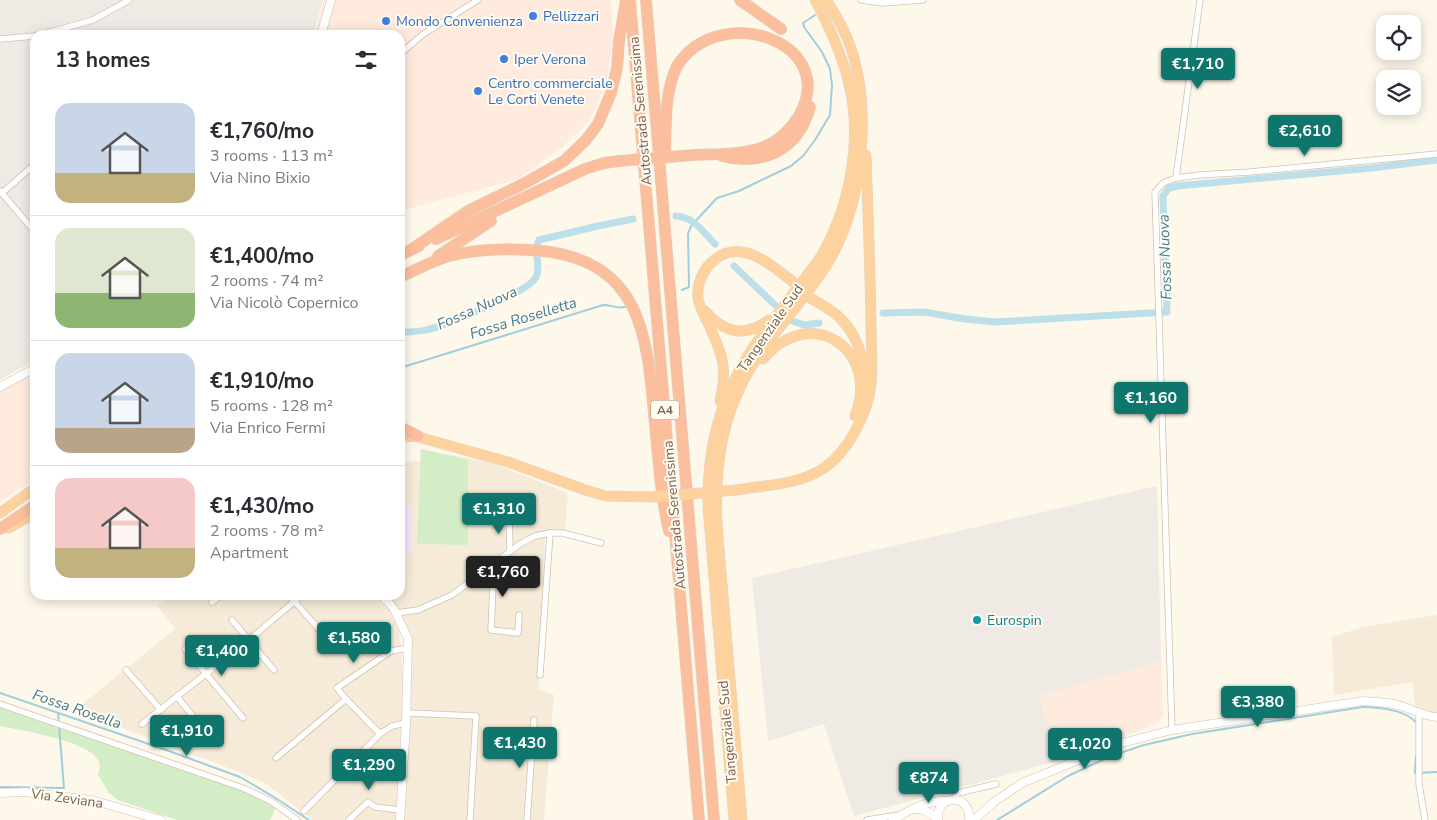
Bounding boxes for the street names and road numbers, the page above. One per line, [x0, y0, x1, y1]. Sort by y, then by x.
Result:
street label: Autostrada Serenissima [625, 36, 656, 186]
street label: Tangenziale Sud [733, 281, 808, 376]
road number: A4 [651, 400, 679, 420]
street label: Autostrada Serenissima [659, 440, 690, 590]
street label: Tangenziale Sud [714, 680, 741, 784]
street label: Via Zeviana [29, 784, 104, 813]

